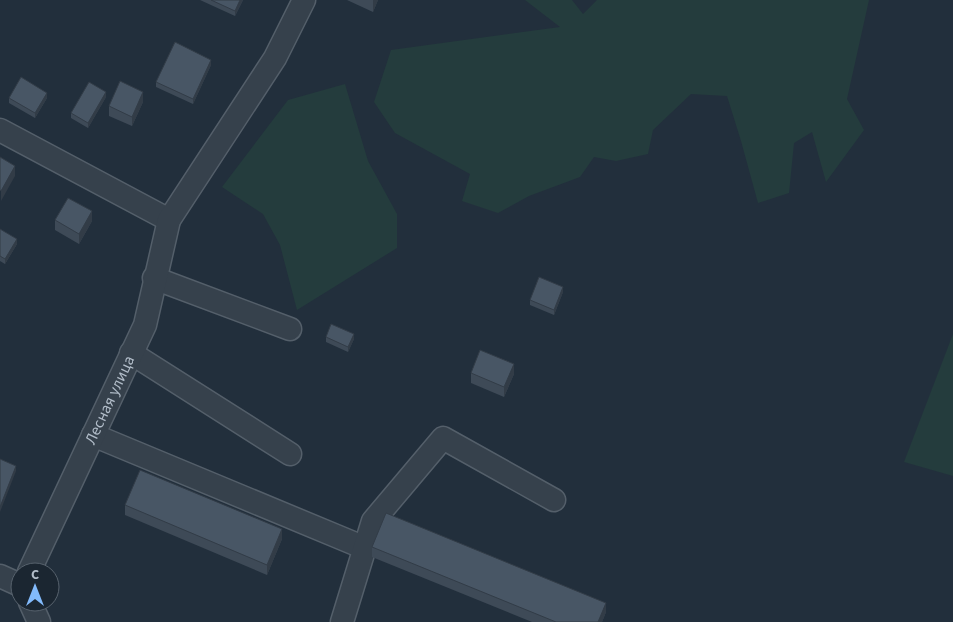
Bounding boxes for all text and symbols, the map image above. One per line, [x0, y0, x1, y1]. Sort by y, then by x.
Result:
street label: Лесная улица [79, 352, 140, 448]
north arrow [10, 562, 60, 612]
text: С [31, 565, 39, 585]

